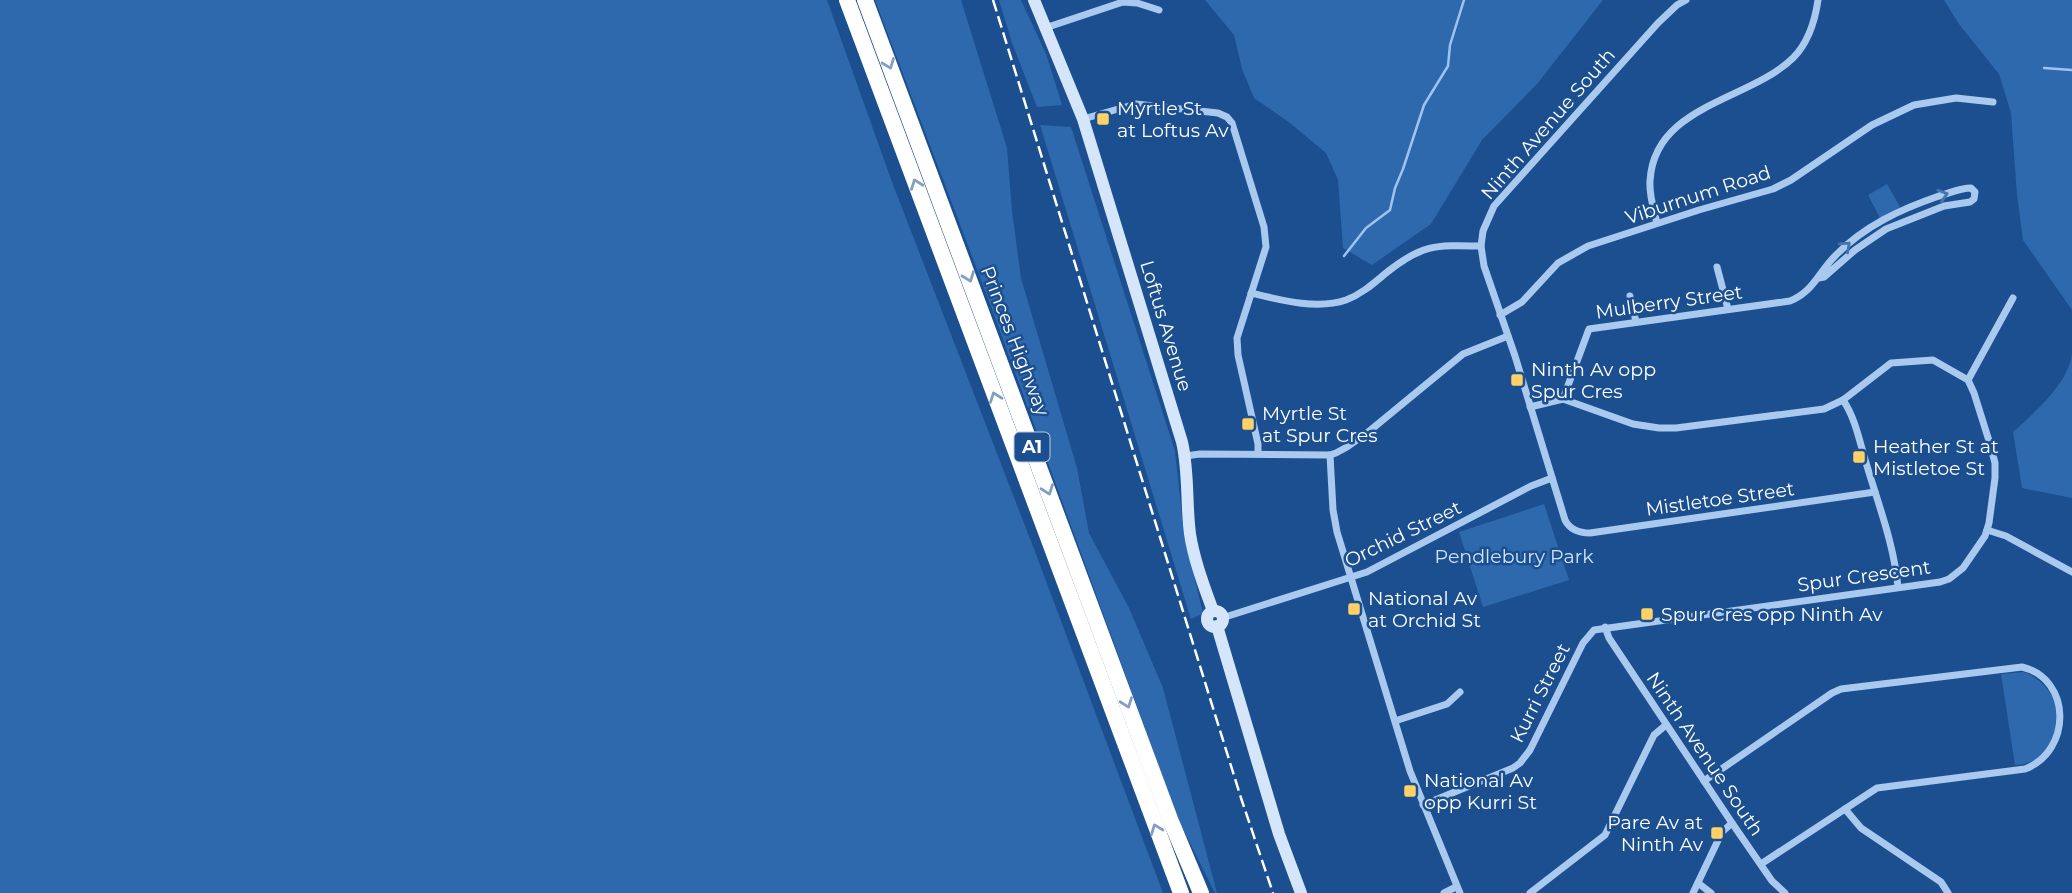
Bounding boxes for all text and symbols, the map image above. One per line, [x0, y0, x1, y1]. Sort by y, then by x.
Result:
street label: Ninth Avenue South [1476, 44, 1620, 204]
one-way arrow [880, 57, 894, 69]
place label: Myrtle St at Loftus Av [1117, 97, 1229, 142]
marker: Myrtle St at Loftus Av [1095, 111, 1111, 127]
street label: Viburnum Road [1622, 161, 1774, 229]
one-way arrow [911, 179, 925, 191]
one-way arrow [1936, 189, 1949, 203]
one-way arrow [1838, 242, 1851, 254]
street label: Loftus Avenue [1135, 258, 1197, 394]
street label: Princes Highway [976, 263, 1054, 420]
one-way arrow [960, 270, 974, 282]
street label: Mulberry Street [1594, 280, 1744, 324]
place label: Ninth Av opp Spur Cres [1531, 358, 1656, 403]
marker: Ninth Av opp Spur Cres [1509, 372, 1525, 388]
one-way arrow [990, 392, 1004, 404]
place label: Myrtle St at Spur Cres [1262, 402, 1377, 447]
marker: Myrtle St at Spur Cres [1240, 416, 1256, 432]
road number: A1 [1014, 432, 1050, 462]
place label: Heather St at Mistletoe St [1873, 435, 1999, 480]
marker: Heather St at Mistletoe St [1851, 449, 1867, 465]
street label: Mistletoe Street [1644, 477, 1796, 521]
one-way arrow [1040, 483, 1054, 495]
street label: Orchid Street [1341, 496, 1465, 572]
park label: Pendlebury Park [1434, 545, 1594, 568]
street label: Spur Crescent [1796, 555, 1932, 597]
place label: National Av at Orchid St [1368, 587, 1481, 632]
marker: National Av at Orchid St [1346, 601, 1362, 617]
place label: Spur Cres opp Ninth Av [1661, 603, 1883, 626]
marker: Spur Cres opp Ninth Av [1639, 606, 1655, 622]
street label: Kurri Street [1505, 639, 1575, 747]
street label: Ninth Avenue South [1642, 668, 1768, 840]
one-way arrow [1119, 697, 1133, 709]
place label: National Av opp Kurri St [1424, 769, 1537, 814]
marker: National Av opp Kurri St [1402, 783, 1418, 799]
place label: Pare Av at Ninth Av [1607, 811, 1704, 856]
one-way arrow [1151, 824, 1165, 836]
marker: Pare Av at Ninth Av [1709, 825, 1725, 841]

